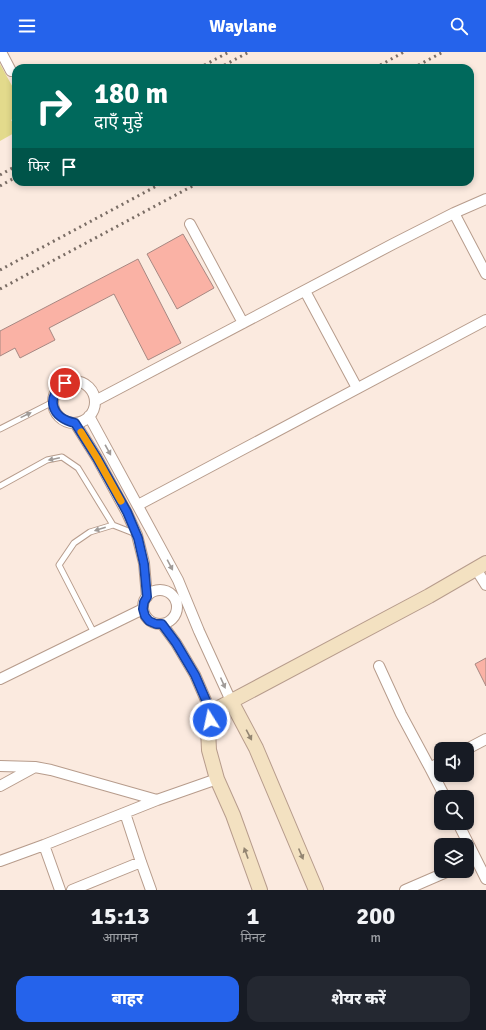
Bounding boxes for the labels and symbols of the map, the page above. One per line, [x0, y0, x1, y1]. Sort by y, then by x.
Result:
pin [48, 366, 82, 400]
one-way arrow [21, 412, 32, 418]
one-way arrow [104, 444, 111, 456]
one-way arrow [48, 457, 60, 463]
one-way arrow [94, 526, 106, 532]
one-way arrow [166, 559, 173, 570]
one-way arrow [220, 678, 226, 689]
position arrow [189, 699, 231, 741]
one-way arrow [246, 730, 253, 741]
one-way arrow [243, 847, 249, 859]
one-way arrow [299, 849, 305, 861]

